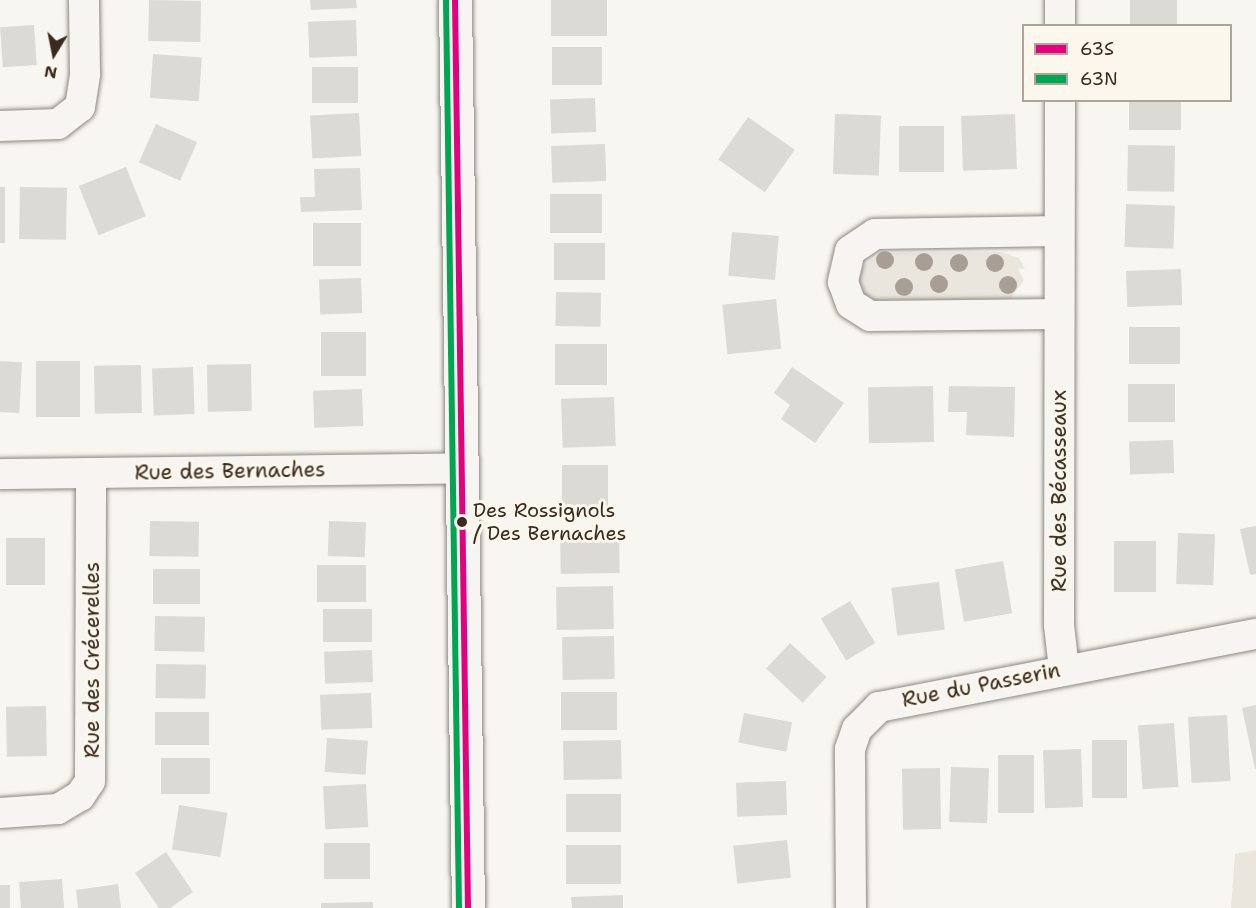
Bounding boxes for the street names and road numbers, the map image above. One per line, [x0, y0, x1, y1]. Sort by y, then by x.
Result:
street label: Rue des Bécasseaux [1046, 390, 1072, 592]
street label: Rue des Bernaches [134, 457, 326, 485]
street label: Rue des Crécerelles [79, 562, 105, 758]
street label: Rue du Passerin [900, 657, 1062, 713]

